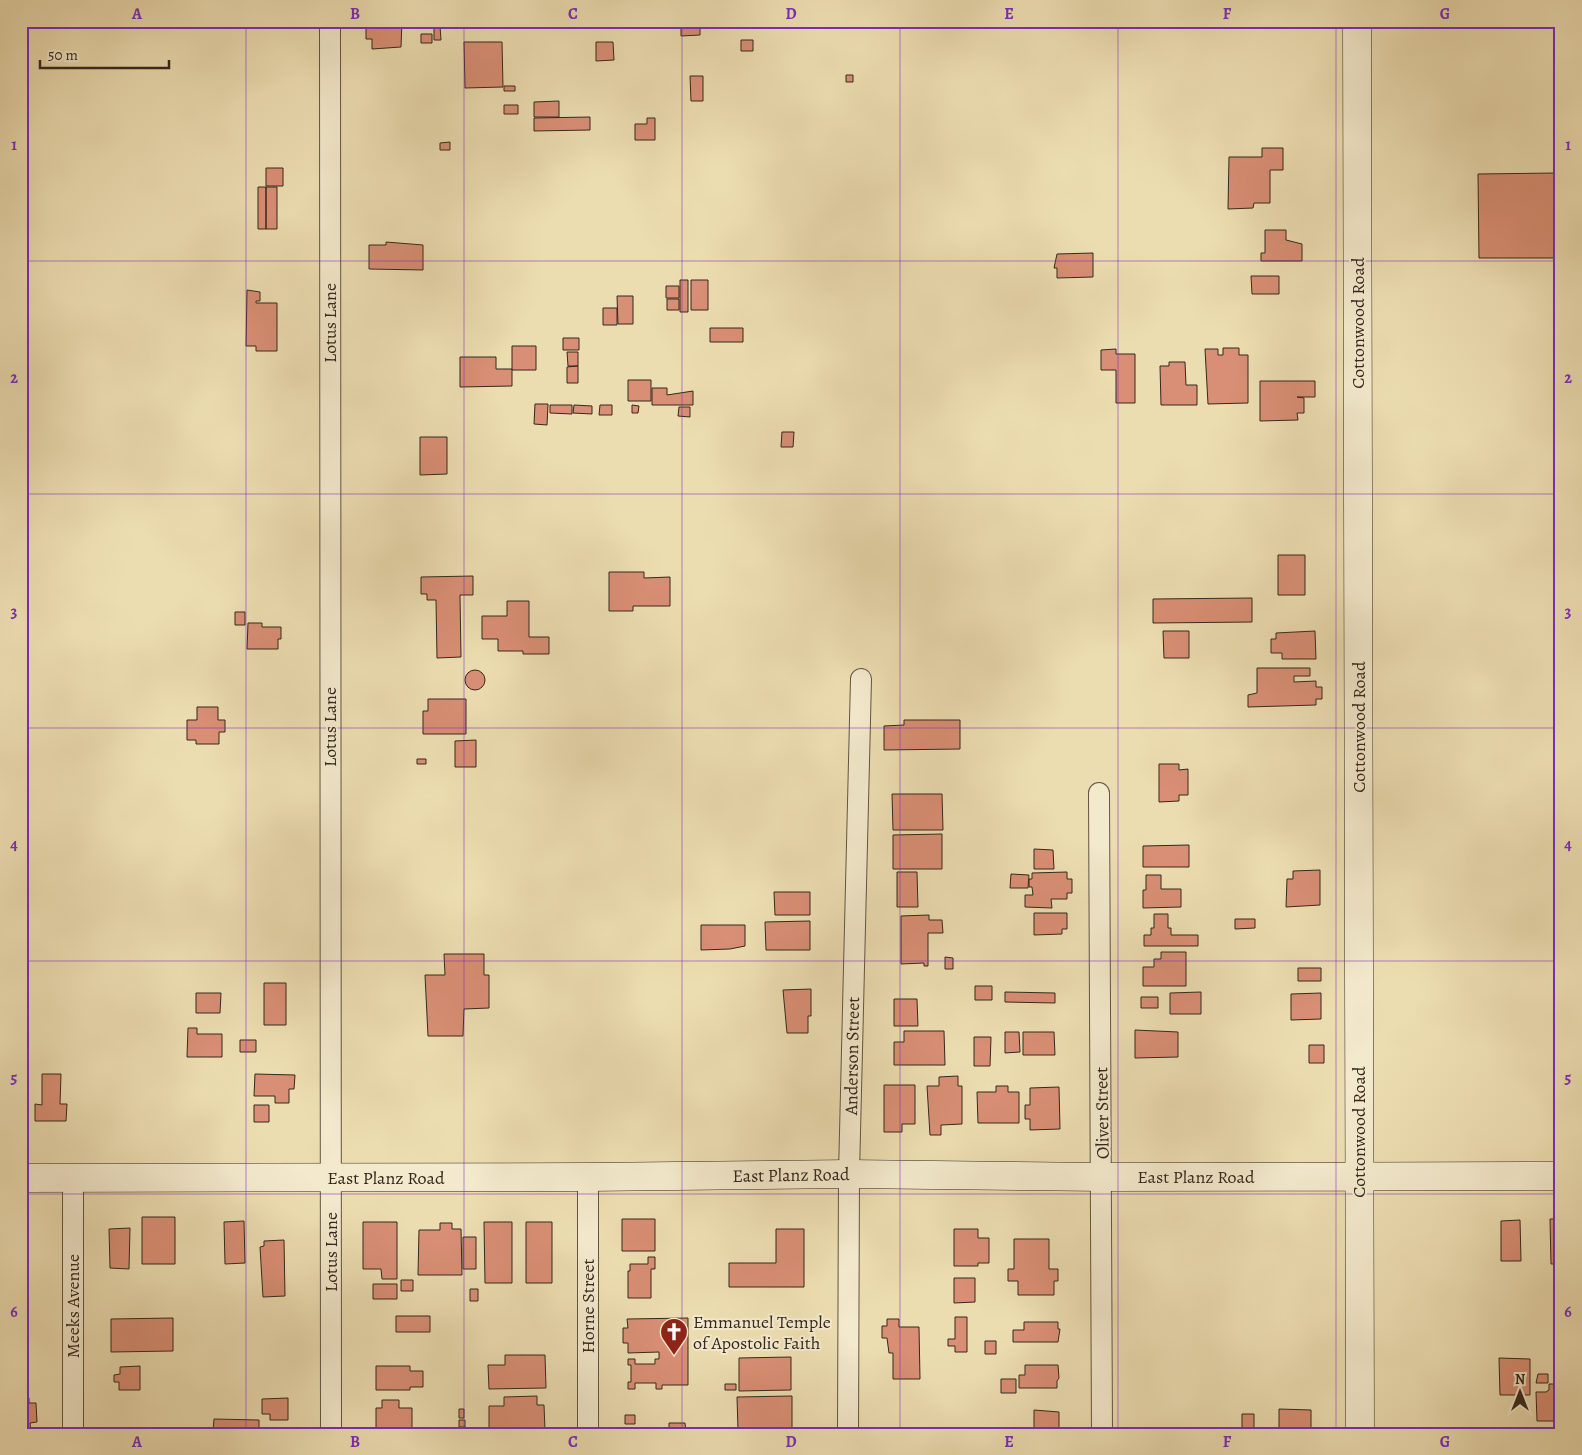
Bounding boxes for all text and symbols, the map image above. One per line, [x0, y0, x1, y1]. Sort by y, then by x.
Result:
text: A [131, 3, 143, 25]
text: B [350, 3, 360, 25]
text: C [568, 3, 578, 25]
text: D [785, 3, 797, 25]
text: E [1004, 3, 1014, 25]
text: F [1223, 3, 1232, 25]
text: G [1440, 3, 1450, 25]
scale bar [40, 38, 169, 70]
text: 50 m [48, 45, 78, 65]
text: 1 [11, 134, 17, 156]
text: 1 [1565, 134, 1571, 156]
street label: Cottonwood Road [1346, 257, 1370, 389]
street label: Lotus Lane [318, 283, 342, 363]
text: 2 [10, 367, 18, 389]
text: 2 [1564, 367, 1572, 389]
text: 3 [11, 601, 18, 623]
text: 3 [1565, 601, 1572, 623]
street label: Cottonwood Road [1347, 661, 1371, 793]
street label: Lotus Lane [318, 687, 342, 767]
text: 4 [10, 834, 18, 856]
text: 4 [1564, 834, 1572, 856]
street label: Anderson Street [839, 996, 865, 1116]
street label: Cottonwood Road [1347, 1066, 1371, 1198]
text: 5 [11, 1067, 18, 1089]
street label: Oliver Street [1089, 1067, 1115, 1159]
text: 5 [1565, 1067, 1572, 1089]
street label: East Planz Road [732, 1162, 850, 1188]
street label: East Planz Road [1137, 1165, 1255, 1189]
street label: East Planz Road [327, 1166, 445, 1190]
street label: Lotus Lane [319, 1212, 343, 1292]
street label: Meeks Avenue [61, 1254, 85, 1358]
street label: Horne Street [576, 1259, 600, 1353]
text: 6 [10, 1301, 18, 1323]
text: 6 [1564, 1301, 1572, 1323]
place label: Emmanuel Temple of Apostolic Faith [693, 1310, 831, 1355]
church icon: Emmanuel Temple of Apostolic Faith [659, 1317, 689, 1356]
north arrow [1494, 1368, 1544, 1418]
text: N [1515, 1370, 1525, 1389]
text: A [131, 1431, 143, 1453]
text: B [350, 1431, 360, 1453]
text: C [568, 1431, 578, 1453]
text: D [785, 1431, 797, 1453]
text: E [1004, 1431, 1014, 1453]
text: F [1223, 1431, 1232, 1453]
text: G [1440, 1431, 1450, 1453]

